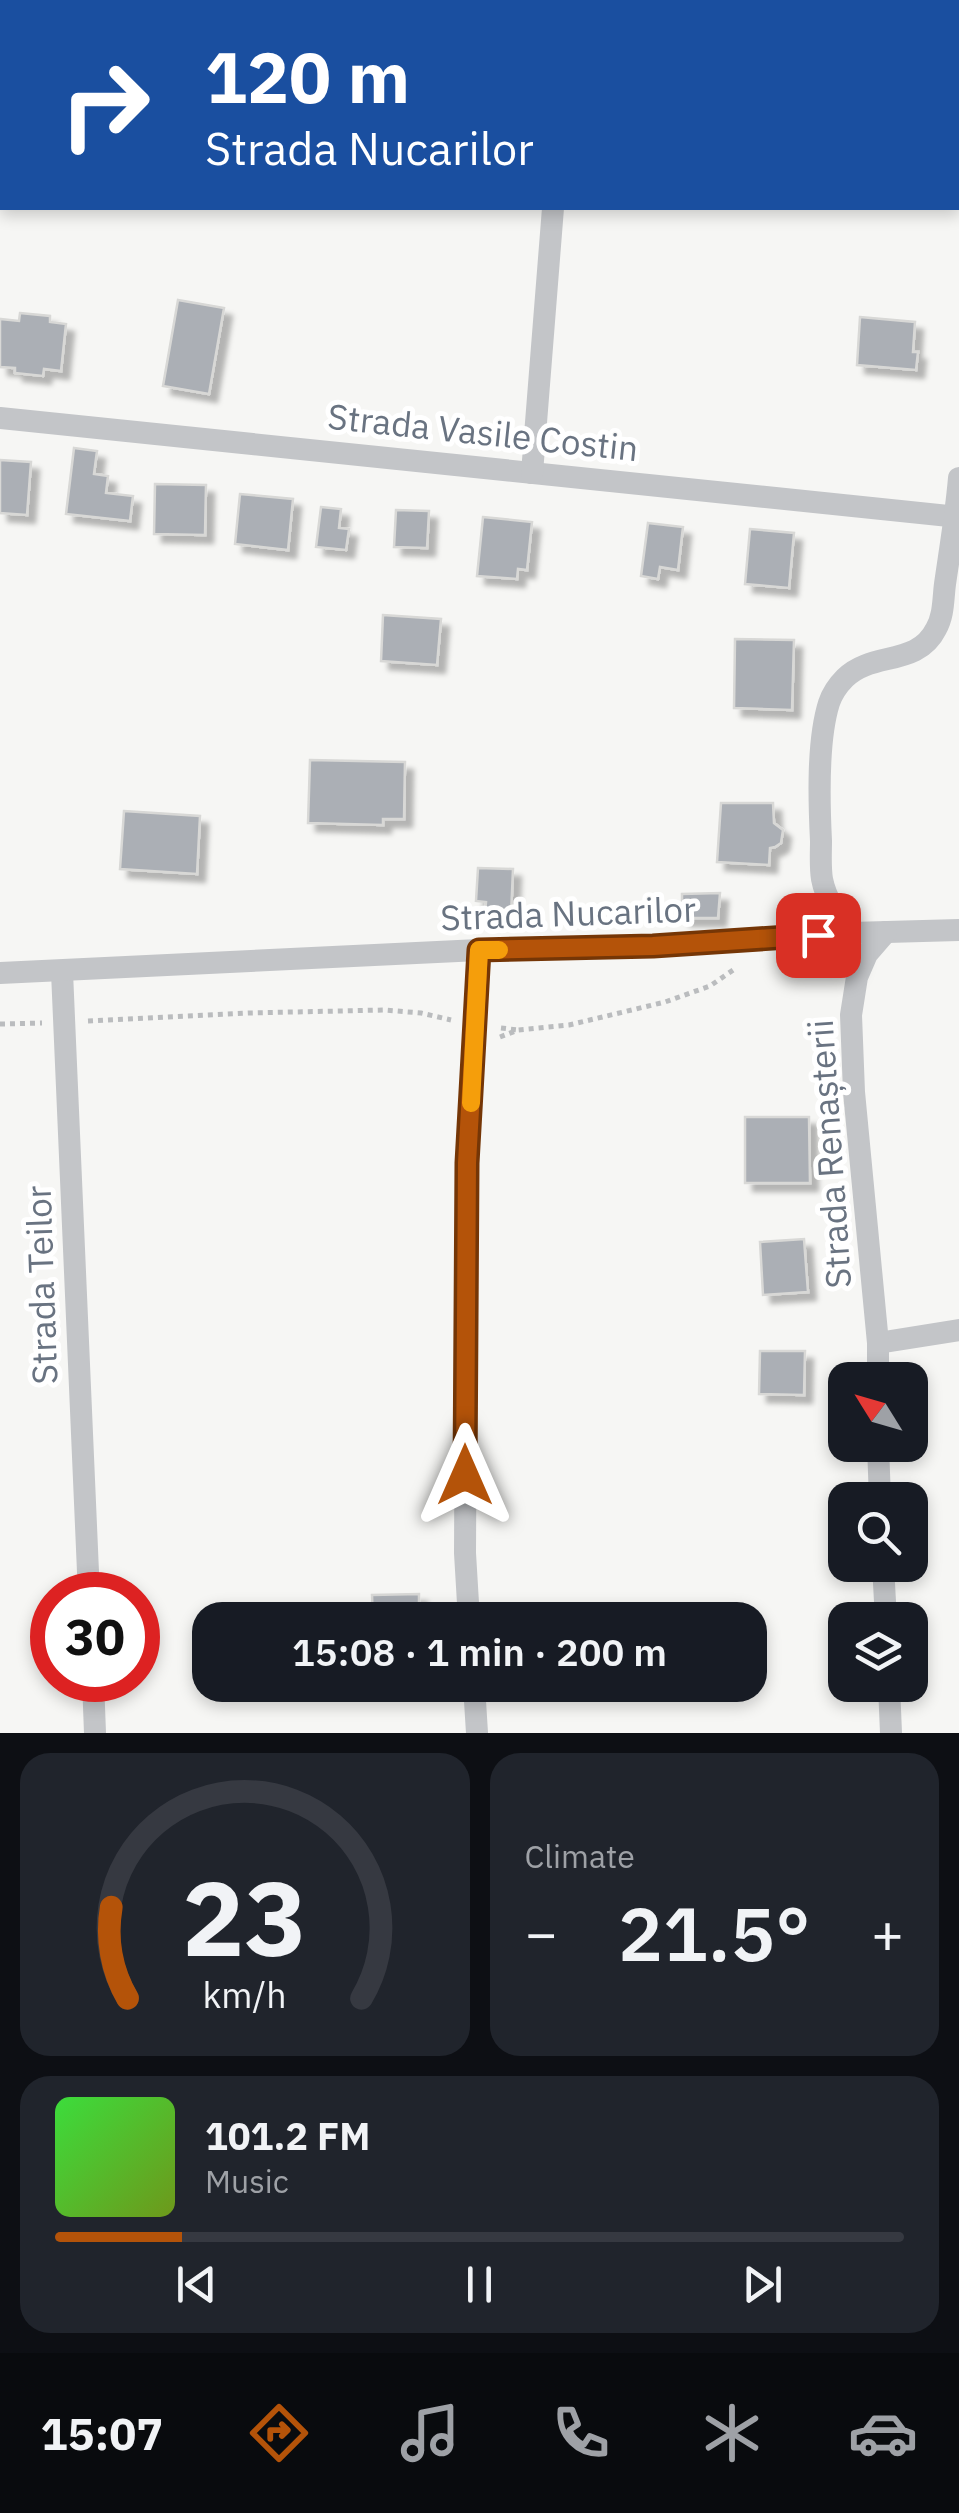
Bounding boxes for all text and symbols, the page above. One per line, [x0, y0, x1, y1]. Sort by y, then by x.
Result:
text: 120 m [205, 31, 410, 122]
icon: right [40, 40, 170, 170]
text: Strada Nucarilor [205, 119, 534, 177]
street label: Strada Vasile Costin [325, 393, 641, 471]
street label: Strada Nucarilor [439, 886, 697, 940]
pin [776, 893, 861, 978]
icon: arrive [791, 908, 846, 963]
street label: Strada Renașterii [797, 1018, 861, 1290]
street label: Strada Teilor [15, 1185, 67, 1385]
north arrow [828, 1362, 928, 1462]
map controls [828, 1362, 928, 1702]
position arrow [413, 1423, 517, 1527]
button: search [828, 1482, 928, 1582]
speed limit sign: 30 [30, 1572, 160, 1702]
button: layers [828, 1602, 928, 1702]
text: 15:08 · 1 min · 200 m [292, 1627, 667, 1676]
text: Climate [525, 1835, 635, 1877]
text: 23 [182, 1849, 307, 1985]
text: 21.5° [618, 1884, 811, 1982]
text: − [525, 1897, 558, 1968]
text: + [871, 1897, 904, 1968]
text: km/h [203, 1971, 287, 2018]
text: 101.2 FM [205, 2111, 370, 2160]
text: Music [205, 2160, 289, 2202]
icon: previous [169, 2257, 224, 2312]
icon: pause [452, 2257, 507, 2312]
icon: next [735, 2257, 790, 2312]
icon: directions [244, 2398, 314, 2468]
icon: music [395, 2398, 465, 2468]
icon: phone [546, 2398, 616, 2468]
icon: climate [697, 2398, 767, 2468]
icon: car [848, 2398, 918, 2468]
text: 15:07 [41, 2404, 163, 2462]

